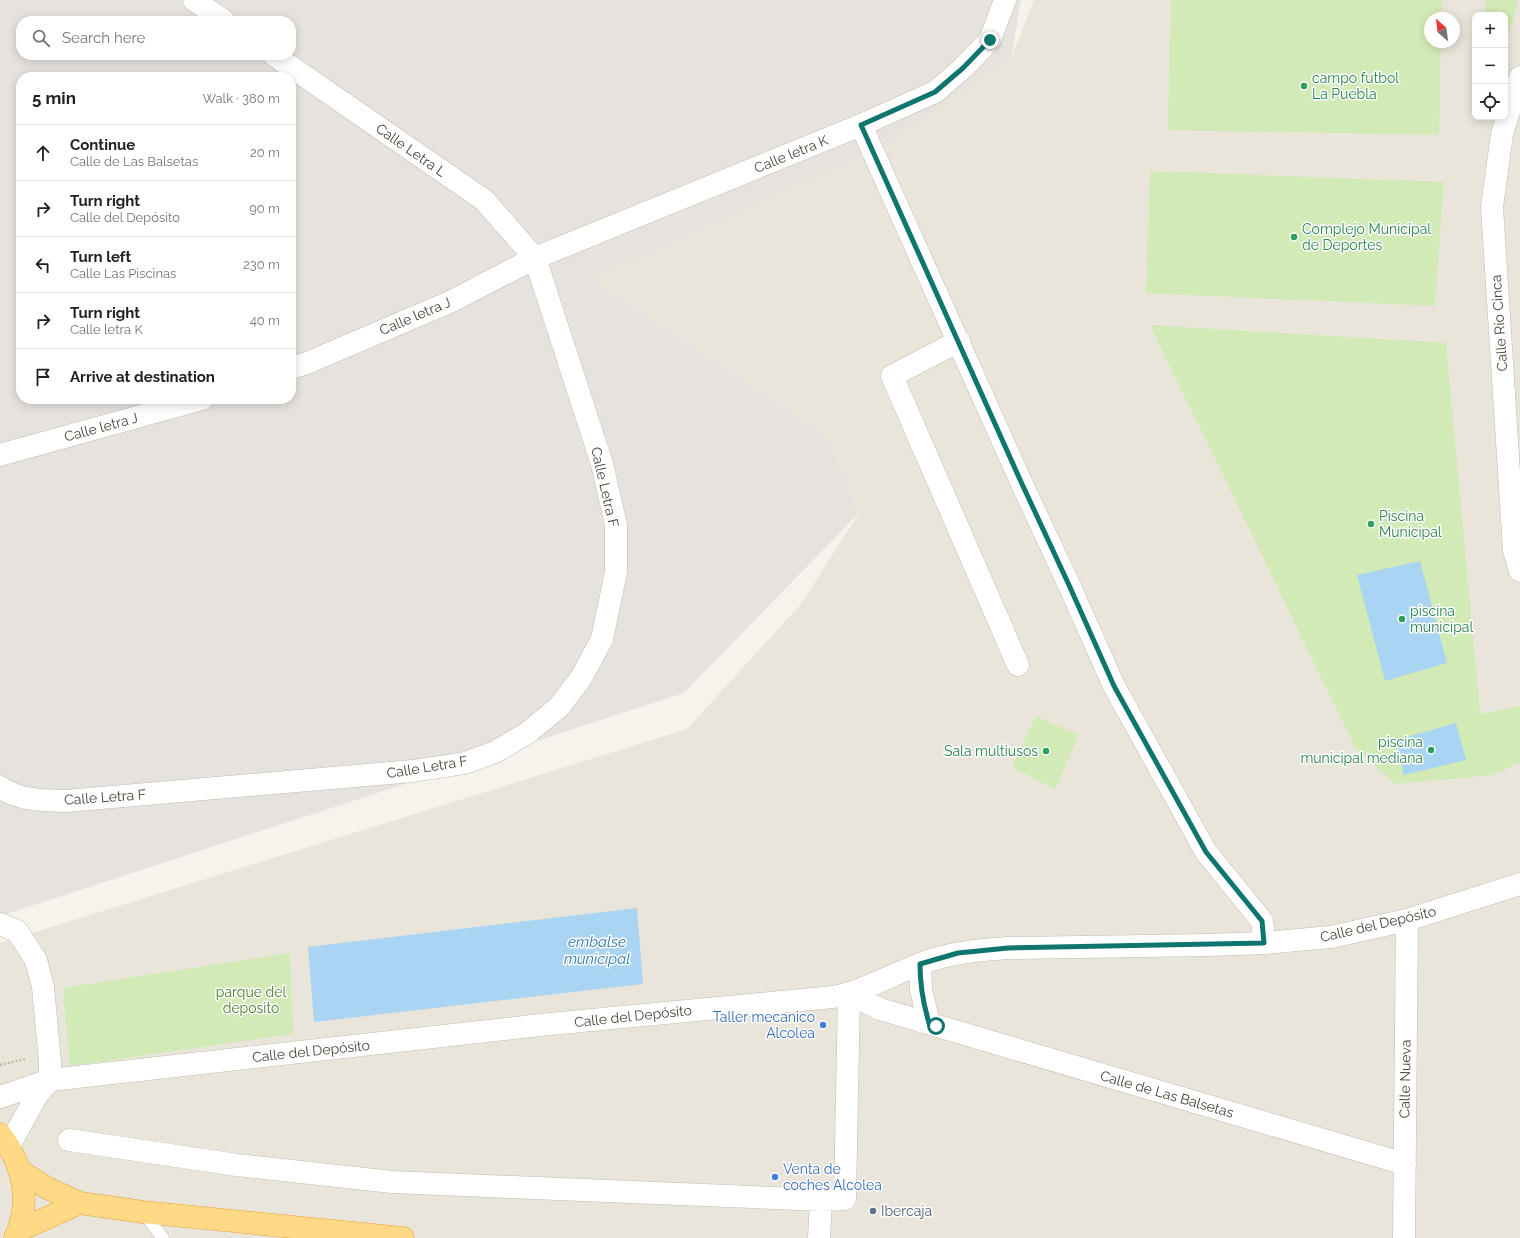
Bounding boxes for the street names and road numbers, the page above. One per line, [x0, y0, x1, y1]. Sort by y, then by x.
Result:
street label: Calle Letra L [373, 120, 449, 180]
street label: Calle letra K [752, 132, 830, 176]
street label: Calle Río Cinca [1488, 274, 1510, 372]
street label: Calle letra J [377, 294, 453, 338]
street label: Calle letra J [62, 409, 140, 445]
street label: Calle Letra F [588, 445, 622, 529]
street label: Calle Letra F [385, 753, 469, 781]
street label: Calle Letra F [64, 786, 146, 808]
street label: Calle del Depósito [1318, 903, 1438, 945]
street label: Calle del Depósito [573, 1002, 693, 1030]
street label: Calle del Depósito [251, 1037, 371, 1065]
street label: Calle Nueva [1396, 1040, 1414, 1118]
street label: Calle de Las Balsetas [1098, 1067, 1236, 1121]

